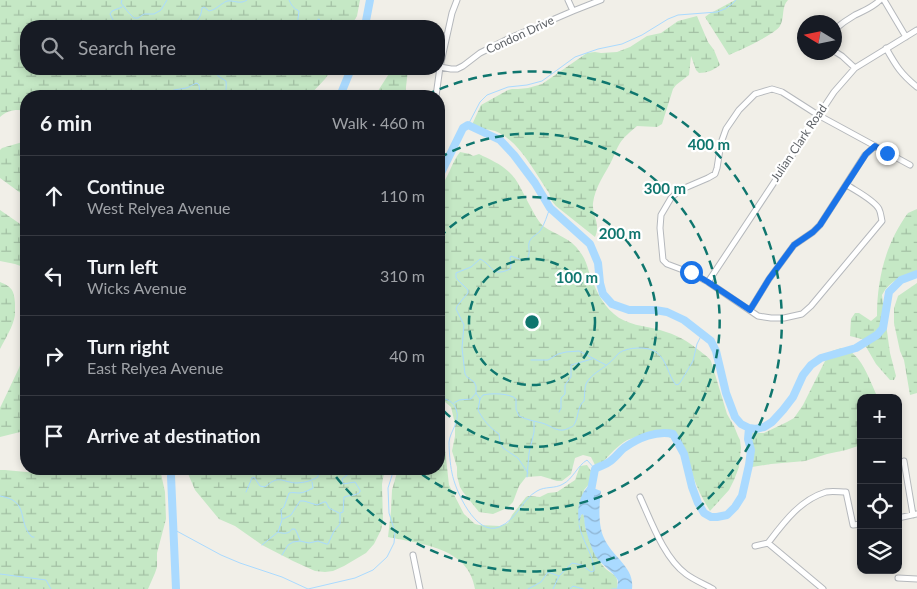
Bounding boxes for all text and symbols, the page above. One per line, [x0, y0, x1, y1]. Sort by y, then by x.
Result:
street label: Condon Drive [483, 12, 556, 57]
north arrow [797, 15, 842, 60]
search box [20, 20, 445, 75]
icon: search [38, 34, 66, 62]
text: Search here [78, 36, 176, 59]
street label: Julian Clark Road [767, 101, 830, 184]
text: 6 min [40, 110, 92, 135]
text: Walk · 460 m [332, 113, 425, 132]
text: 400 m [688, 135, 730, 153]
route end [876, 142, 899, 165]
text: Continue [87, 175, 165, 198]
text: 300 m [644, 179, 686, 197]
icon: ahead [40, 182, 68, 210]
text: 110 m [380, 186, 425, 205]
text: West Relyea Avenue [87, 198, 231, 217]
text: 200 m [599, 224, 641, 242]
text: Turn left [87, 255, 158, 278]
route start [680, 261, 703, 284]
icon: left [40, 262, 68, 290]
text: 310 m [380, 266, 425, 285]
text: 100 m [556, 268, 598, 286]
text: Wicks Avenue [87, 278, 187, 297]
centre of rings [523, 313, 541, 331]
text: Turn right [87, 335, 169, 358]
icon: right [40, 342, 68, 370]
text: 40 m [389, 346, 425, 365]
text: East Relyea Avenue [87, 358, 224, 377]
map controls [857, 394, 902, 574]
button: + [857, 394, 902, 439]
icon: arrive [40, 422, 68, 450]
text: Arrive at destination [87, 424, 260, 447]
button: − [857, 439, 902, 484]
button: locate [857, 484, 902, 529]
button: layers [857, 529, 902, 574]

